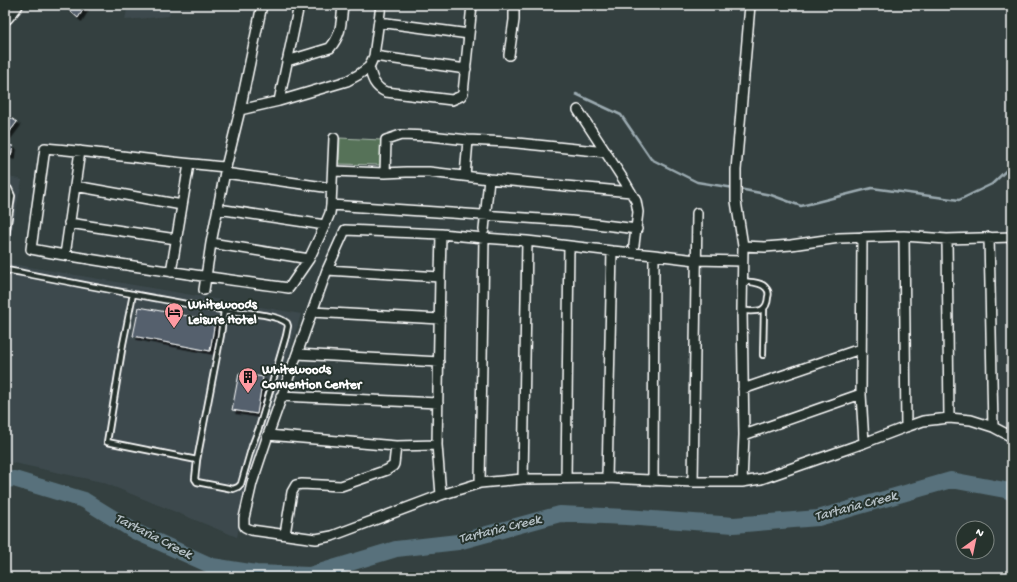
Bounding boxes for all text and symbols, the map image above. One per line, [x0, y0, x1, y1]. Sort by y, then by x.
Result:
place label: Whitewoods Leisure Hotel [187, 298, 258, 328]
hotel icon: Whitewoods Leisure Hotel [163, 301, 185, 329]
place label: Whitewoods Convention Center [261, 363, 363, 393]
building icon: Whitewoods Convention Center [237, 366, 259, 394]
water label: Tartaria Creek [813, 487, 900, 526]
water label: Tartaria Creek [112, 510, 196, 564]
water label: Tartaria Creek [457, 511, 544, 548]
north arrow [955, 520, 995, 560]
text: N [973, 526, 986, 540]

